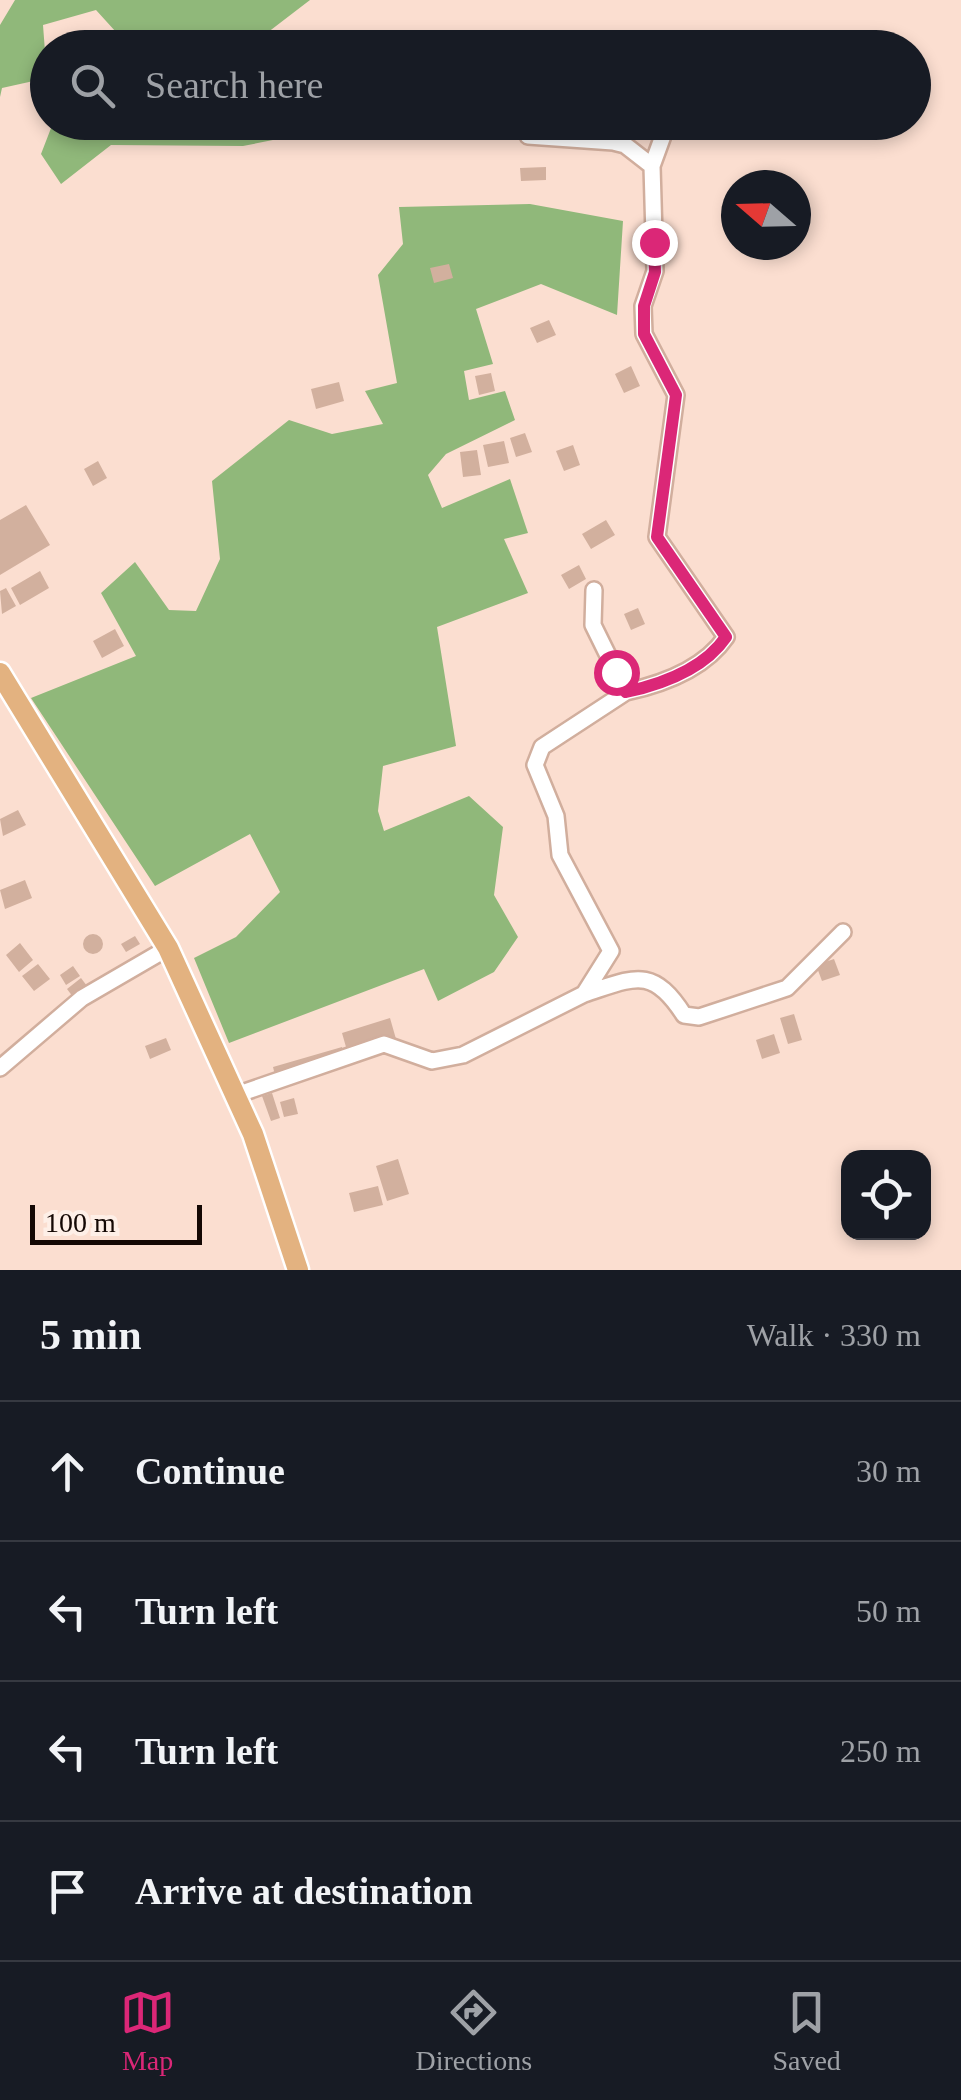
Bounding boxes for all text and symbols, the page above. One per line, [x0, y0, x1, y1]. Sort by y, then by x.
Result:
search box [30, 30, 931, 140]
icon: search [65, 58, 120, 113]
text: Search here [145, 64, 323, 106]
north arrow [721, 170, 811, 260]
route end [632, 220, 678, 266]
route start [594, 650, 640, 696]
map controls [841, 1150, 931, 1240]
button: locate [841, 1150, 931, 1240]
scale bar [30, 1200, 202, 1244]
text: 100 m [45, 1207, 116, 1238]
text: 5 min [40, 1312, 142, 1358]
text: Walk · 330 m [747, 1317, 921, 1353]
icon: ahead [40, 1444, 95, 1499]
text: Continue [135, 1450, 285, 1492]
text: 30 m [856, 1453, 921, 1489]
icon: left [40, 1584, 95, 1639]
text: Turn left [135, 1590, 278, 1632]
text: 50 m [856, 1593, 921, 1629]
icon: left [40, 1724, 95, 1779]
text: Turn left [135, 1730, 278, 1772]
text: 250 m [840, 1733, 921, 1769]
icon: arrive [40, 1864, 95, 1919]
text: Arrive at destination [135, 1870, 473, 1912]
tab: Map [120, 1985, 175, 2077]
tab: Directions [415, 1985, 532, 2077]
tab: Saved [772, 1985, 841, 2077]

